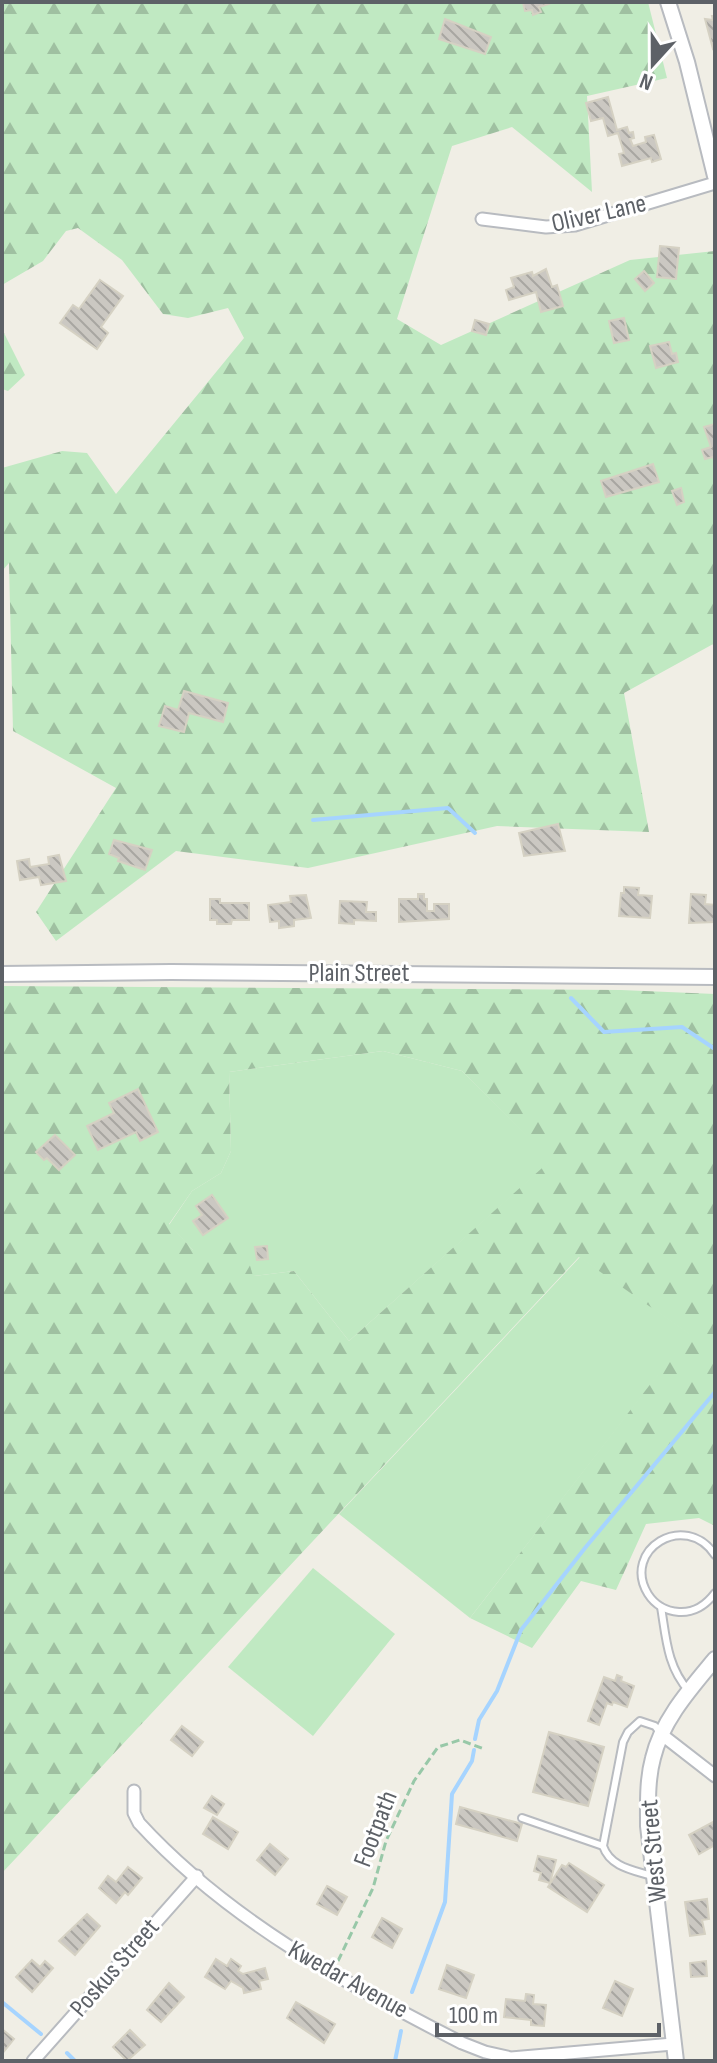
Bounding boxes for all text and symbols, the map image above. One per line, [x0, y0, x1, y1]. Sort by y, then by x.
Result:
north arrow [613, 24, 693, 104]
text: N [636, 67, 657, 96]
street label: Oliver Lane [549, 188, 649, 240]
street label: Plain Street [309, 958, 409, 989]
street label: Footpath [347, 1787, 405, 1871]
street label: West Street [634, 1798, 674, 1904]
street label: Poskus Street [64, 1912, 166, 2024]
street label: Kwedar Avenue [283, 1934, 413, 2026]
scale bar [437, 1987, 659, 2037]
text: 100 m [449, 2001, 498, 2030]

